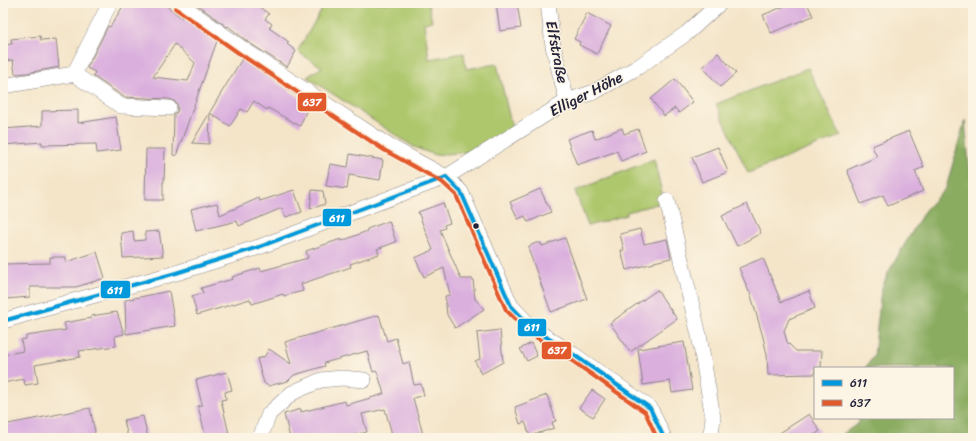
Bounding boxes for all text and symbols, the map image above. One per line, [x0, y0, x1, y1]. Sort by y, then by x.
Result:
street label: Elfstraße [538, 18, 576, 86]
street label: Elliger Höhe [545, 64, 627, 124]
line badge: 637 [297, 92, 327, 112]
text: 637 [302, 93, 323, 112]
line badge: 611 [322, 208, 352, 227]
text: 611 [328, 209, 345, 228]
unlabelled marker [471, 221, 481, 231]
line badge: 611 [100, 280, 131, 299]
text: 611 [106, 281, 123, 300]
line badge: 611 [517, 318, 547, 337]
text: 611 [523, 318, 540, 337]
line badge: 637 [541, 341, 572, 360]
text: 637 [547, 341, 568, 360]
legend [814, 367, 954, 419]
text: 611 [850, 372, 867, 394]
text: 637 [850, 392, 871, 414]

